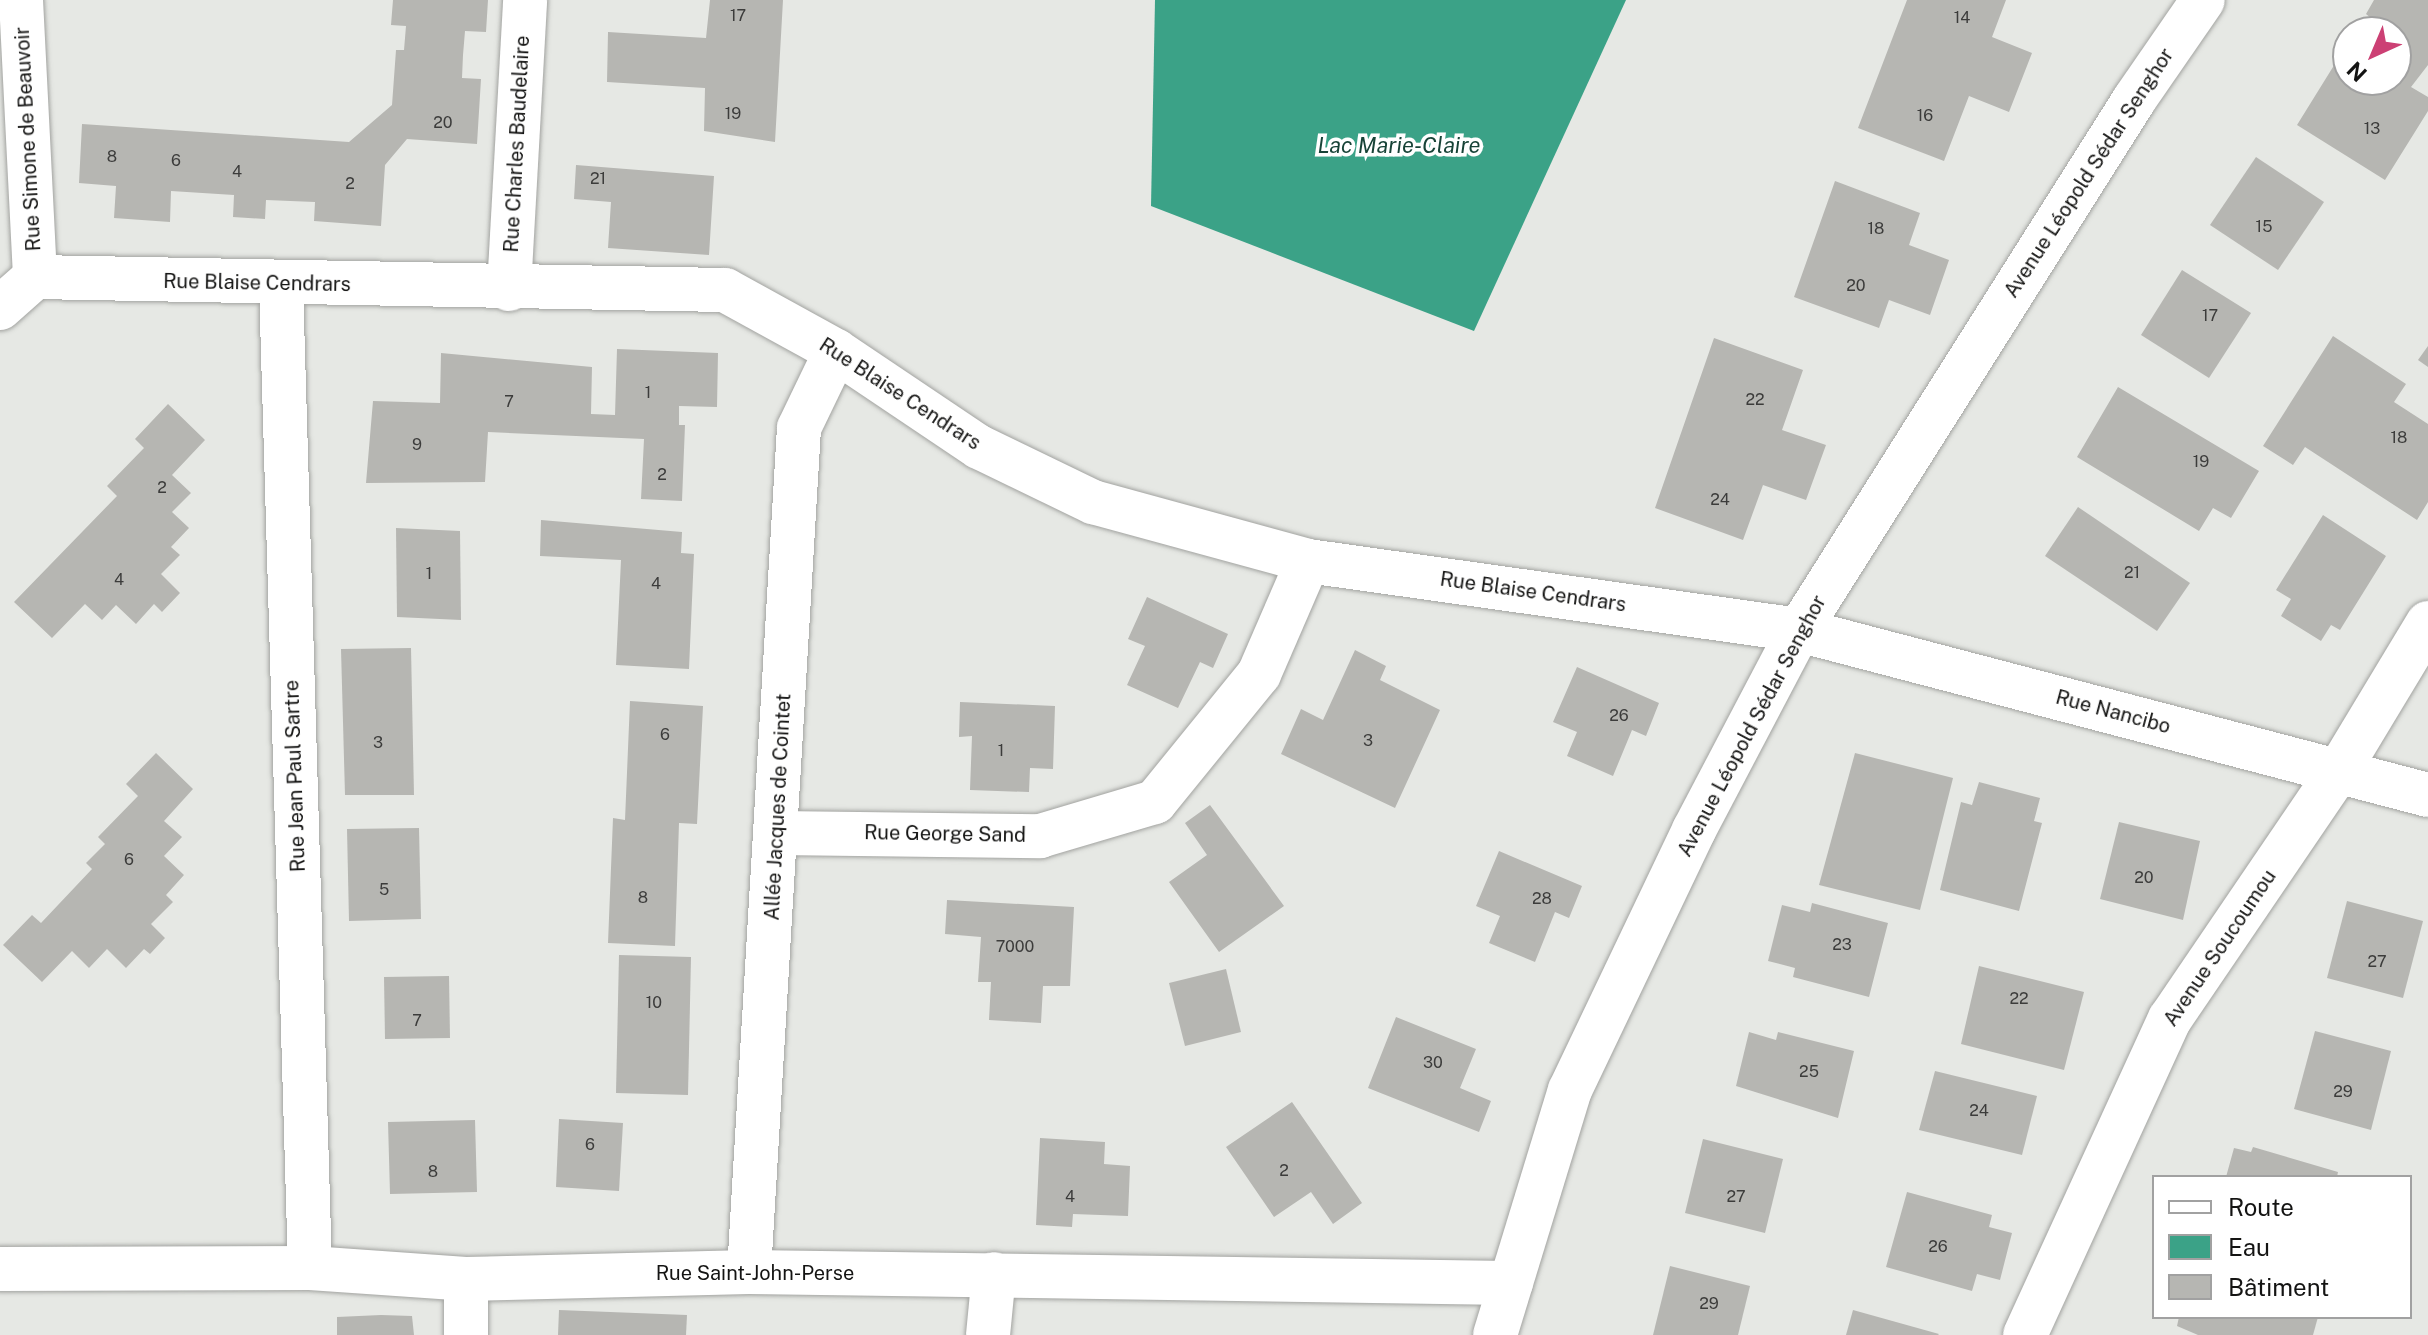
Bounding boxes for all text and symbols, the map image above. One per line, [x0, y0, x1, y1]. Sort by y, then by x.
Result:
house number: 17 [730, 6, 746, 26]
house number: 14 [1954, 8, 1970, 28]
north arrow [2332, 16, 2412, 96]
street label: Rue Simone de Beauvoir [10, 26, 46, 252]
street label: Rue Charles Baudelaire [499, 35, 535, 253]
street label: Avenue Léopold Sédar Senghor [1999, 44, 2179, 302]
text: N [2341, 56, 2372, 87]
house number: 19 [725, 104, 741, 124]
house number: 16 [1917, 106, 1933, 126]
house number: 20 [433, 113, 453, 133]
house number: 13 [2364, 119, 2380, 139]
water label: Lac Marie-Claire [1317, 133, 1481, 159]
house number: 8 [107, 147, 117, 167]
house number: 6 [171, 151, 181, 171]
house number: 4 [232, 162, 242, 182]
house number: 21 [590, 169, 606, 189]
house number: 2 [345, 174, 355, 194]
house number: 15 [2256, 217, 2272, 237]
house number: 18 [1868, 219, 1884, 239]
street label: Rue Blaise Cendrars [163, 269, 351, 297]
house number: 20 [1846, 276, 1866, 296]
house number: 17 [2202, 306, 2218, 326]
street label: Rue Blaise Cendrars [815, 333, 985, 455]
house number: 1 [645, 383, 651, 403]
house number: 22 [1745, 390, 1765, 410]
house number: 7 [504, 392, 514, 412]
house number: 18 [2391, 428, 2407, 448]
house number: 9 [412, 435, 422, 455]
house number: 19 [2193, 452, 2209, 472]
house number: 2 [657, 465, 667, 485]
house number: 2 [157, 478, 167, 498]
house number: 24 [1710, 490, 1730, 510]
house number: 21 [2124, 563, 2140, 583]
house number: 1 [426, 564, 432, 584]
street label: Rue Blaise Cendrars [1438, 567, 1628, 617]
house number: 4 [114, 570, 124, 590]
house number: 4 [651, 574, 661, 594]
street label: Avenue Léopold Sédar Senghor [1673, 591, 1831, 861]
street label: Rue Jean Paul Sartre [280, 679, 310, 873]
street label: Rue Nancibo [2053, 685, 2173, 739]
street label: Allée Jacques de Cointet [760, 693, 796, 921]
house number: 26 [1609, 706, 1629, 726]
house number: 6 [660, 725, 670, 745]
house number: 3 [1363, 731, 1373, 751]
house number: 3 [373, 733, 383, 753]
house number: 1 [998, 741, 1004, 761]
street label: Rue George Sand [864, 821, 1026, 847]
house number: 6 [124, 850, 134, 870]
street label: Avenue Soucoumou [2159, 865, 2281, 1031]
house number: 20 [2134, 868, 2154, 888]
house number: 5 [379, 880, 389, 900]
house number: 8 [638, 888, 648, 908]
house number: 28 [1532, 889, 1552, 909]
house number: 23 [1832, 935, 1852, 955]
house number: 7000 [996, 937, 1034, 957]
house number: 27 [2367, 952, 2387, 972]
house number: 22 [2009, 989, 2029, 1009]
house number: 10 [646, 993, 662, 1013]
house number: 7 [412, 1011, 422, 1031]
house number: 30 [1423, 1053, 1443, 1073]
house number: 25 [1799, 1062, 1819, 1082]
house number: 29 [2333, 1082, 2353, 1102]
house number: 24 [1969, 1101, 1989, 1121]
house number: 6 [585, 1135, 595, 1155]
house number: 2 [1279, 1161, 1289, 1181]
house number: 8 [428, 1162, 438, 1182]
legend [2152, 1175, 2412, 1319]
house number: 4 [1065, 1187, 1075, 1207]
house number: 27 [1726, 1187, 1746, 1207]
text: Route [2228, 1193, 2294, 1221]
text: Eau [2228, 1233, 2270, 1261]
house number: 26 [1928, 1237, 1948, 1257]
street label: Rue Saint-John-Perse [656, 1261, 854, 1285]
text: Bâtiment [2228, 1273, 2329, 1301]
house number: 29 [1699, 1294, 1719, 1314]

